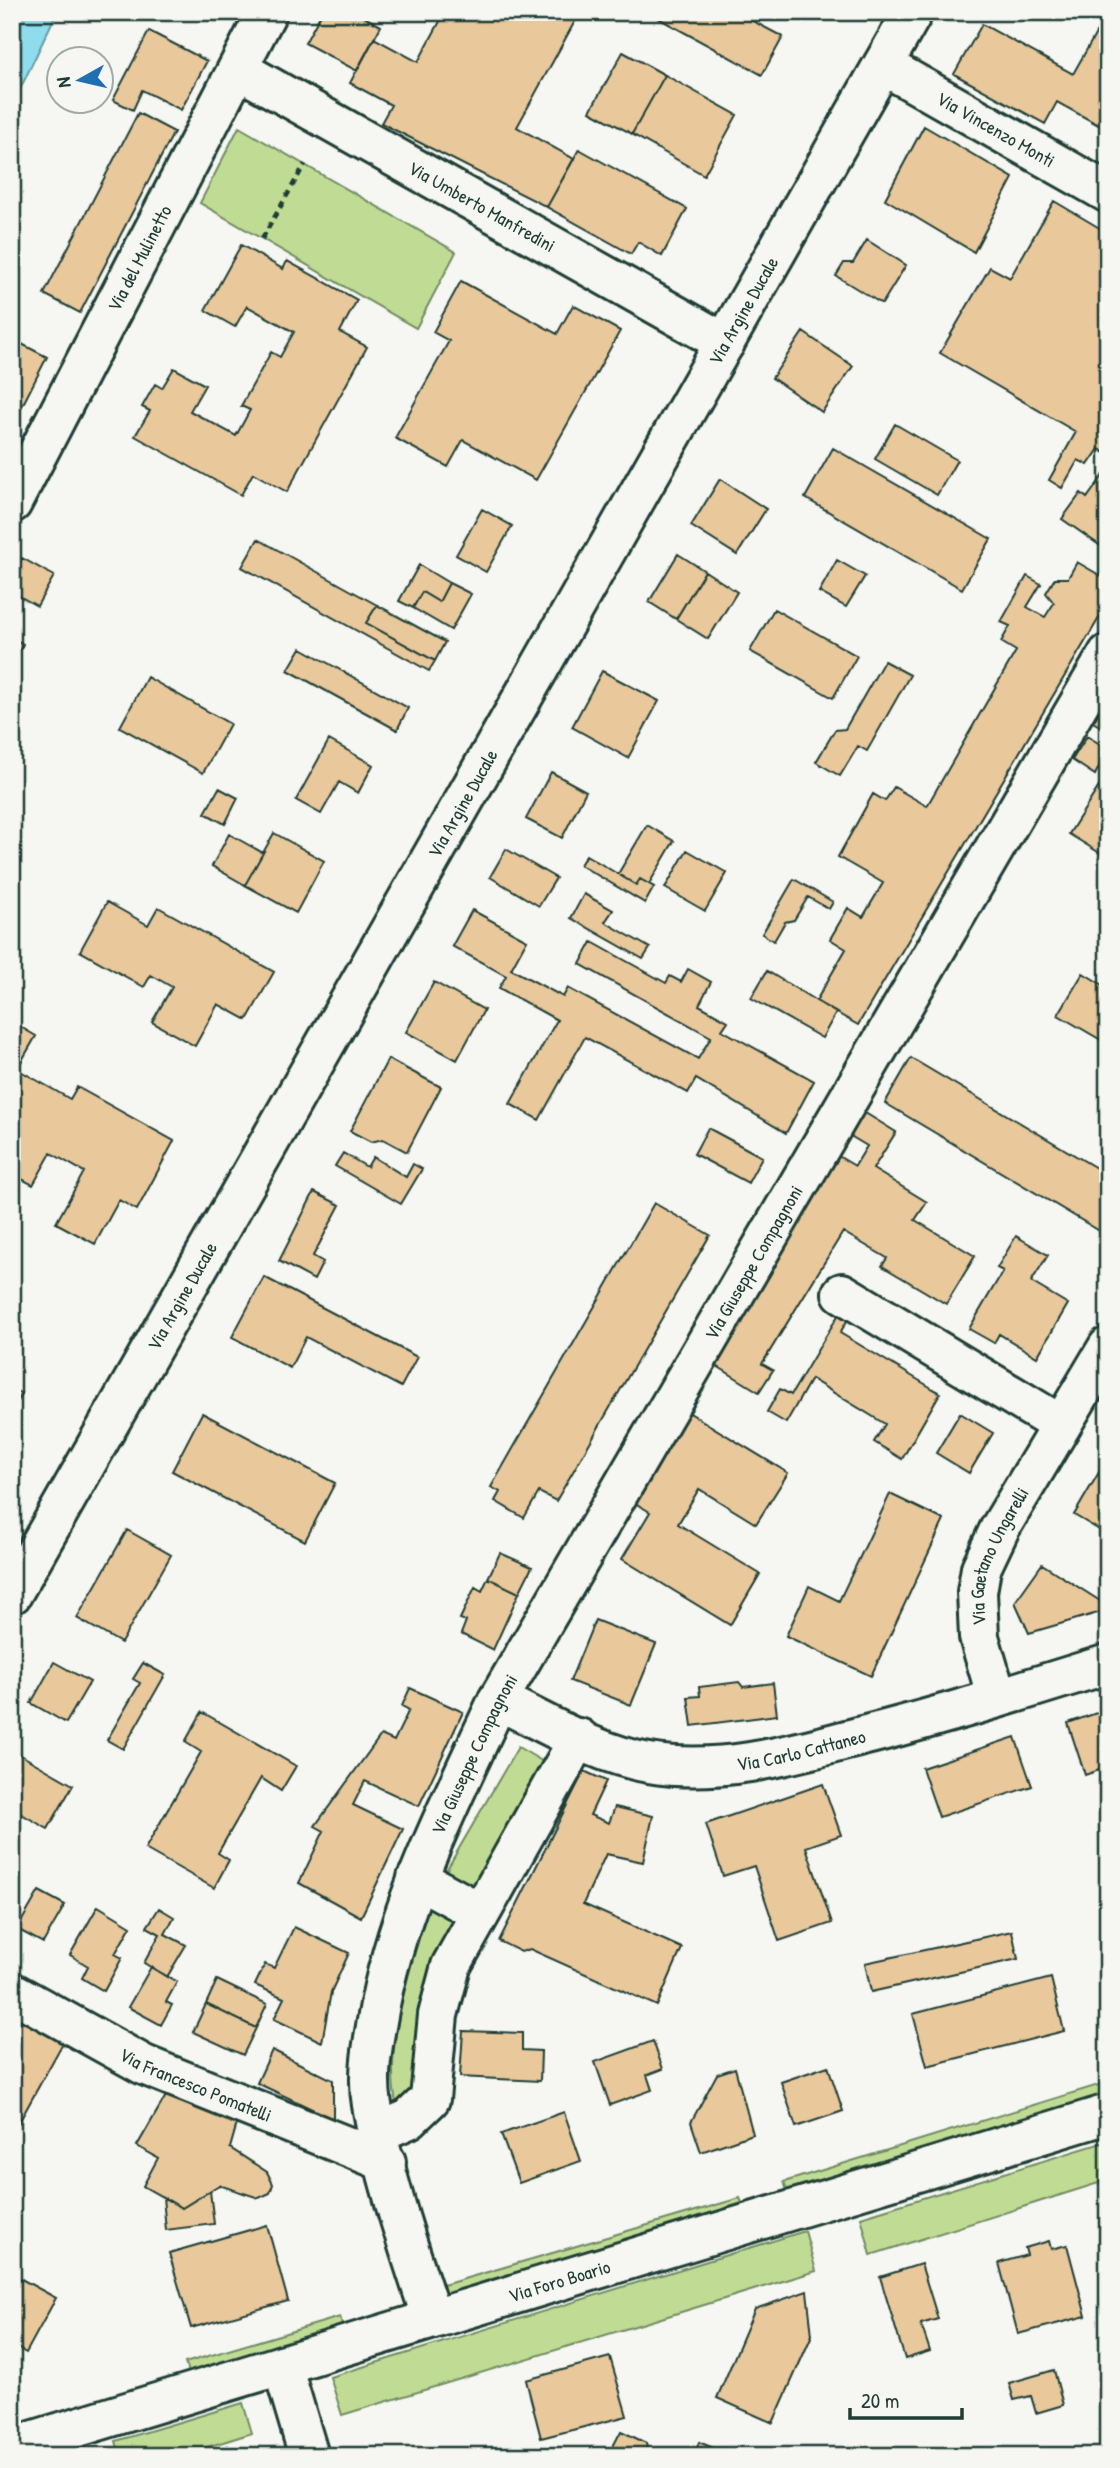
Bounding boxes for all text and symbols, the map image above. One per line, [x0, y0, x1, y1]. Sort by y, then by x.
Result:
north arrow [46, 46, 116, 116]
text: N [50, 76, 77, 89]
street label: Via Vincenzo Monti [932, 85, 1060, 173]
street label: Via Umberto Manfredini [404, 154, 560, 258]
street label: Via del Mulinetto [101, 200, 178, 316]
street label: Via Argine Ducale [702, 251, 784, 369]
street label: Via Argine Ducale [421, 744, 504, 862]
street label: Via Giuseppe Compagnoni [698, 1180, 809, 1344]
street label: Via Argine Ducale [141, 1237, 223, 1355]
street label: Via Gaetano Ungarelli [964, 1482, 1035, 1626]
street label: Via Giuseppe Compagnoni [425, 1669, 523, 1839]
street label: Via Carlo Cattaneo [735, 1723, 868, 1777]
street label: Via Francesco Pomatelli [115, 2041, 276, 2128]
street label: Via Foro Boario [505, 2253, 614, 2308]
scale bar [850, 2377, 962, 2421]
text: 20 m [861, 2386, 899, 2415]

